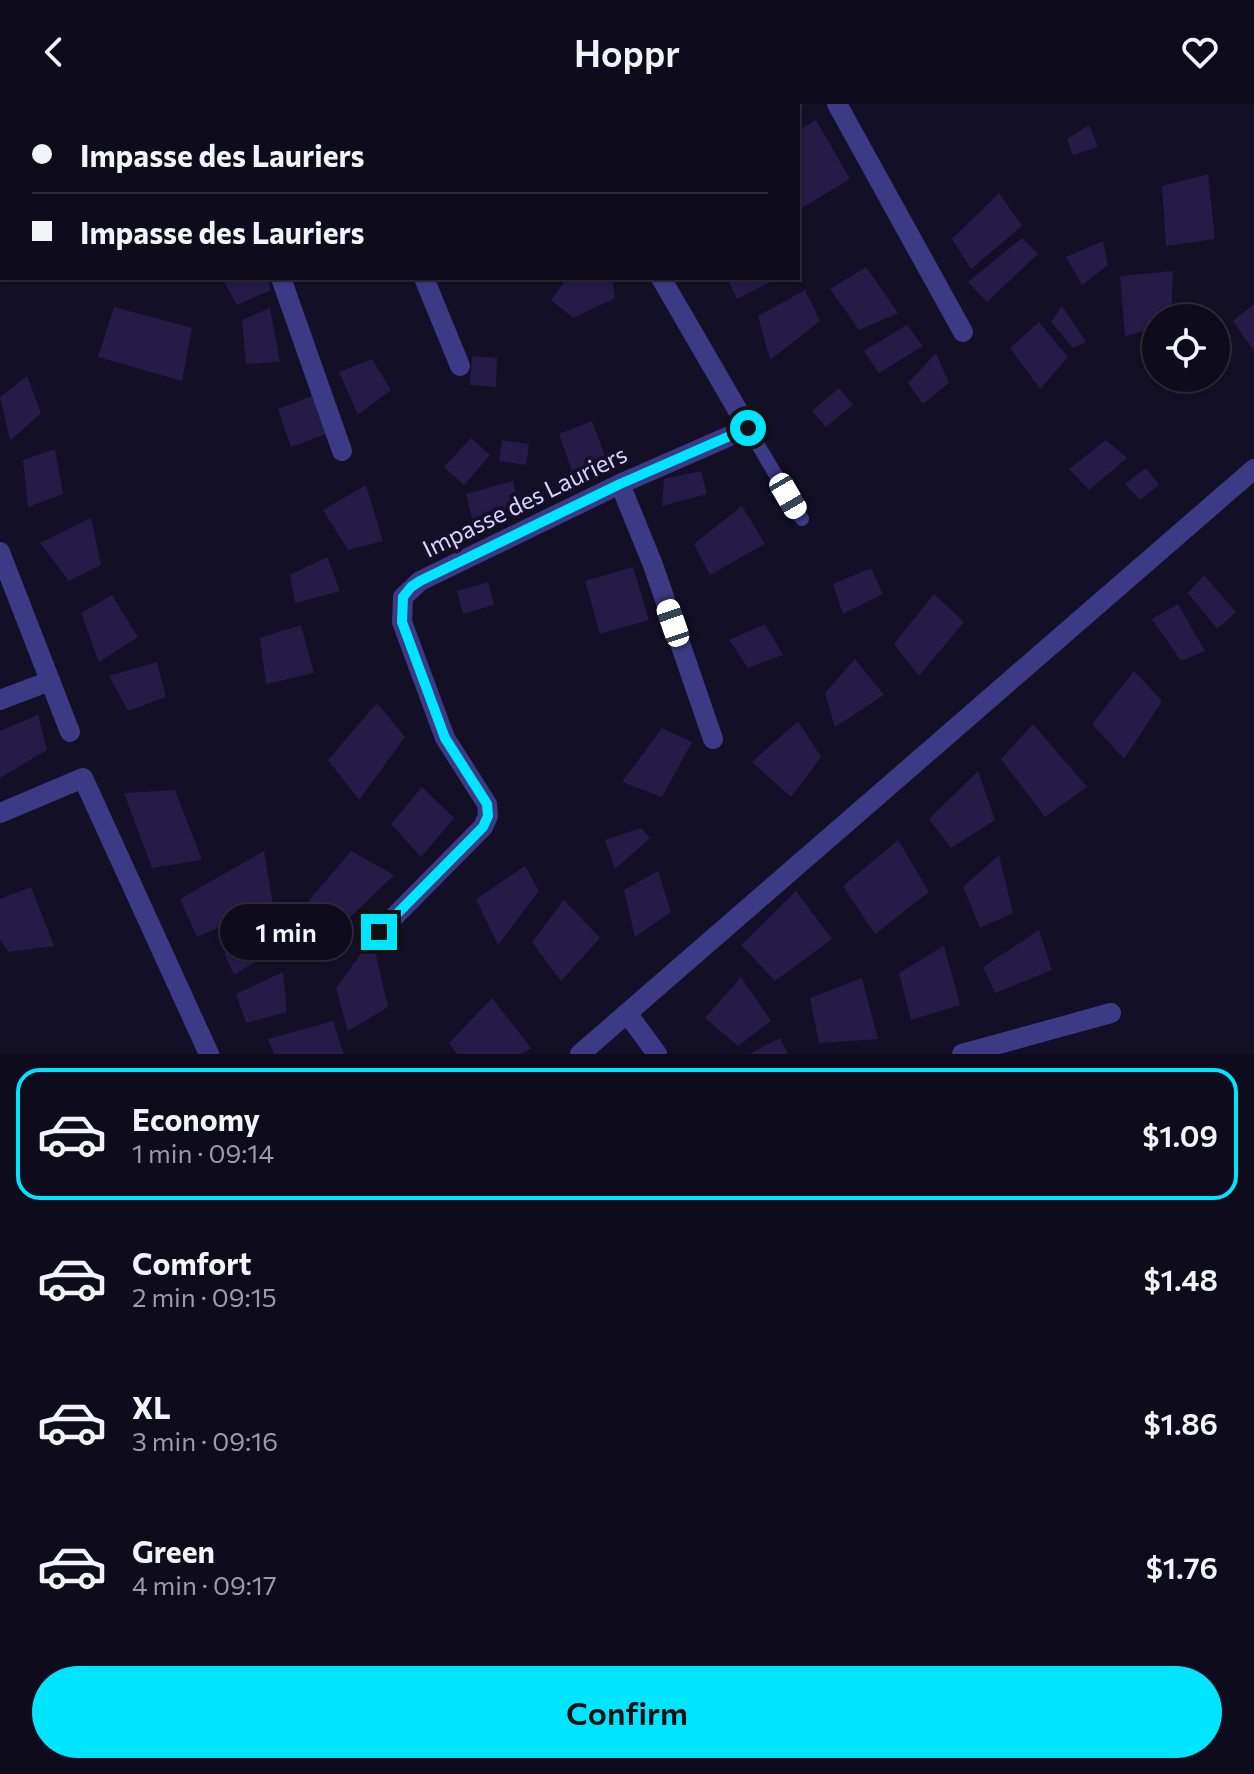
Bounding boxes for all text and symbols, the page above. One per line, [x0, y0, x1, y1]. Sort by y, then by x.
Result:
icon: back [32, 30, 76, 74]
text: Hoppr [574, 30, 680, 74]
icon: heart [1178, 30, 1222, 74]
text: Impasse des Lauriers [80, 136, 364, 173]
text: Impasse des Lauriers [80, 213, 364, 250]
map controls [1142, 304, 1230, 392]
button: locate [1142, 304, 1230, 392]
route start [730, 410, 766, 446]
street label: Impasse des Lauriers [417, 439, 631, 563]
car [766, 469, 810, 523]
car [654, 596, 692, 650]
callout: 1 min [219, 904, 351, 960]
route end [361, 914, 397, 950]
text: 1 min [255, 916, 317, 947]
icon: car [36, 1098, 108, 1170]
text: Economy [132, 1100, 260, 1137]
text: $1.09 [1142, 1116, 1218, 1153]
text: 1 min · 09:14 [132, 1137, 274, 1168]
icon: car [36, 1242, 108, 1314]
text: Comfort [132, 1244, 251, 1281]
text: $1.48 [1144, 1260, 1218, 1297]
text: 2 min · 09:15 [132, 1281, 277, 1312]
icon: car [36, 1386, 108, 1458]
text: XL [132, 1388, 171, 1425]
text: $1.86 [1144, 1404, 1218, 1441]
text: 3 min · 09:16 [132, 1425, 278, 1456]
icon: car [36, 1530, 108, 1602]
text: Green [132, 1532, 215, 1569]
text: $1.76 [1146, 1548, 1218, 1585]
text: 4 min · 09:17 [132, 1569, 277, 1600]
button: Confirm [32, 1666, 1222, 1758]

